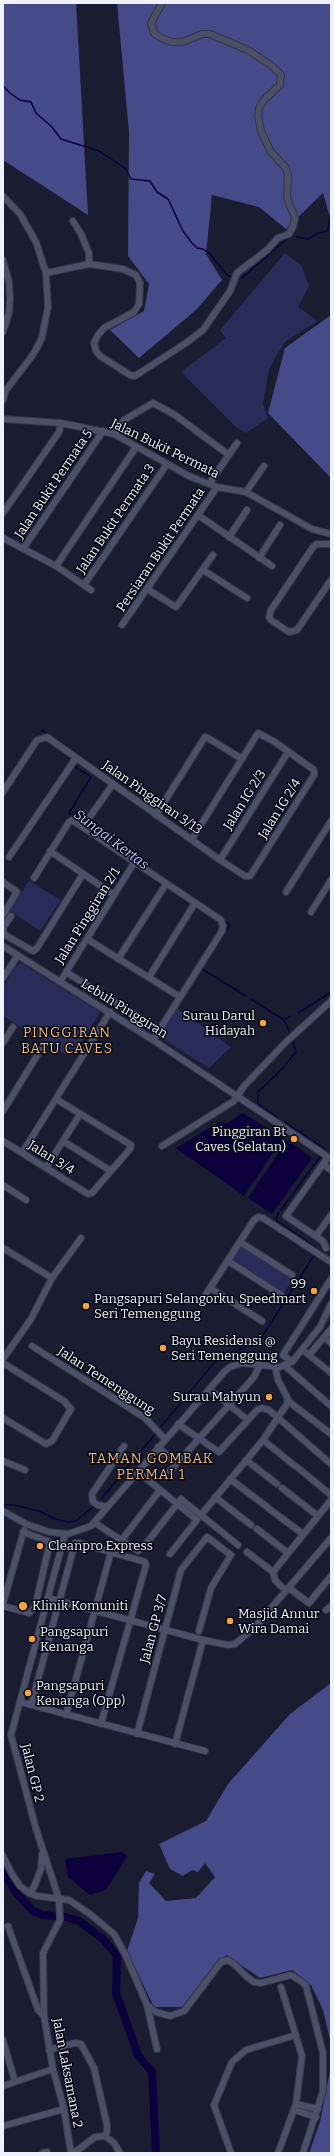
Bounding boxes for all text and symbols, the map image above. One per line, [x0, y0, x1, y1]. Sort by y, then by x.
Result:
street label: Jalan Bukit Permata [108, 416, 222, 482]
street label: Jalan Bukit Permata 5 [12, 427, 96, 541]
street label: Jalan Bukit Permata 3 [74, 461, 158, 577]
street label: Persiaran Bukit Permata [114, 485, 208, 615]
street label: Jalan Pinggiran 3/13 [99, 758, 205, 838]
street label: Jalan IG 2/3 [220, 767, 270, 833]
street label: Jalan IG 2/4 [255, 776, 305, 842]
water label: Sungai Kertas [70, 806, 152, 874]
street label: Jalan Pinggiran 2/1 [52, 865, 124, 967]
street label: Lebuh Pinggiran [78, 976, 170, 1042]
place label: Surau Darul Hidayah [183, 1008, 255, 1039]
marker: Surau Darul Hidayah [258, 1018, 268, 1028]
district label: PINGGIRAN BATU CAVES [21, 1025, 113, 1058]
place label: Pinggiran Bt Caves (Selatan) [195, 1124, 286, 1155]
marker: Pinggiran Bt Caves (Selatan) [289, 1134, 299, 1144]
street label: Jalan 3/4 [25, 1138, 77, 1178]
place label: 99 Speedmart [239, 1276, 306, 1307]
marker: 99 Speedmart [309, 1286, 319, 1296]
place label: Pangsapuri Selangorku Seri Temenggung [94, 1291, 234, 1322]
marker: Pangsapuri Selangorku Seri Temenggung [81, 1301, 91, 1311]
place label: Bayu Residensi @ Seri Temenggung [171, 1333, 278, 1364]
marker: Bayu Residensi @ Seri Temenggung [158, 1343, 168, 1353]
street label: Jalan Temenggung [55, 1344, 157, 1418]
place label: Surau Mahyun [173, 1389, 261, 1405]
marker: Surau Mahyun [264, 1392, 274, 1402]
district label: TAMAN GOMBAK PERMAI 1 [88, 1451, 214, 1484]
place label: Cleanpro Express [48, 1538, 153, 1554]
marker: Cleanpro Express [35, 1541, 45, 1551]
street label: Jalan GP 3/7 [137, 1593, 171, 1665]
place label: Klinik Komuniti [32, 1598, 128, 1614]
marker: Klinik Komuniti [17, 1600, 29, 1612]
place label: Masjid Annur Wira Damai [238, 1606, 320, 1637]
marker: Masjid Annur Wira Damai [225, 1616, 235, 1626]
place label: Pangsapuri Kenanga [40, 1624, 108, 1655]
marker: Pangsapuri Kenanga [27, 1634, 37, 1644]
place label: Pangsapuri Kenanga (Opp) [36, 1678, 125, 1709]
marker: Pangsapuri Kenanga (Opp) [23, 1688, 33, 1698]
street label: Jalan GP 2 [17, 1742, 47, 1804]
street label: Jalan Laksamana 2 [49, 2017, 85, 2129]

